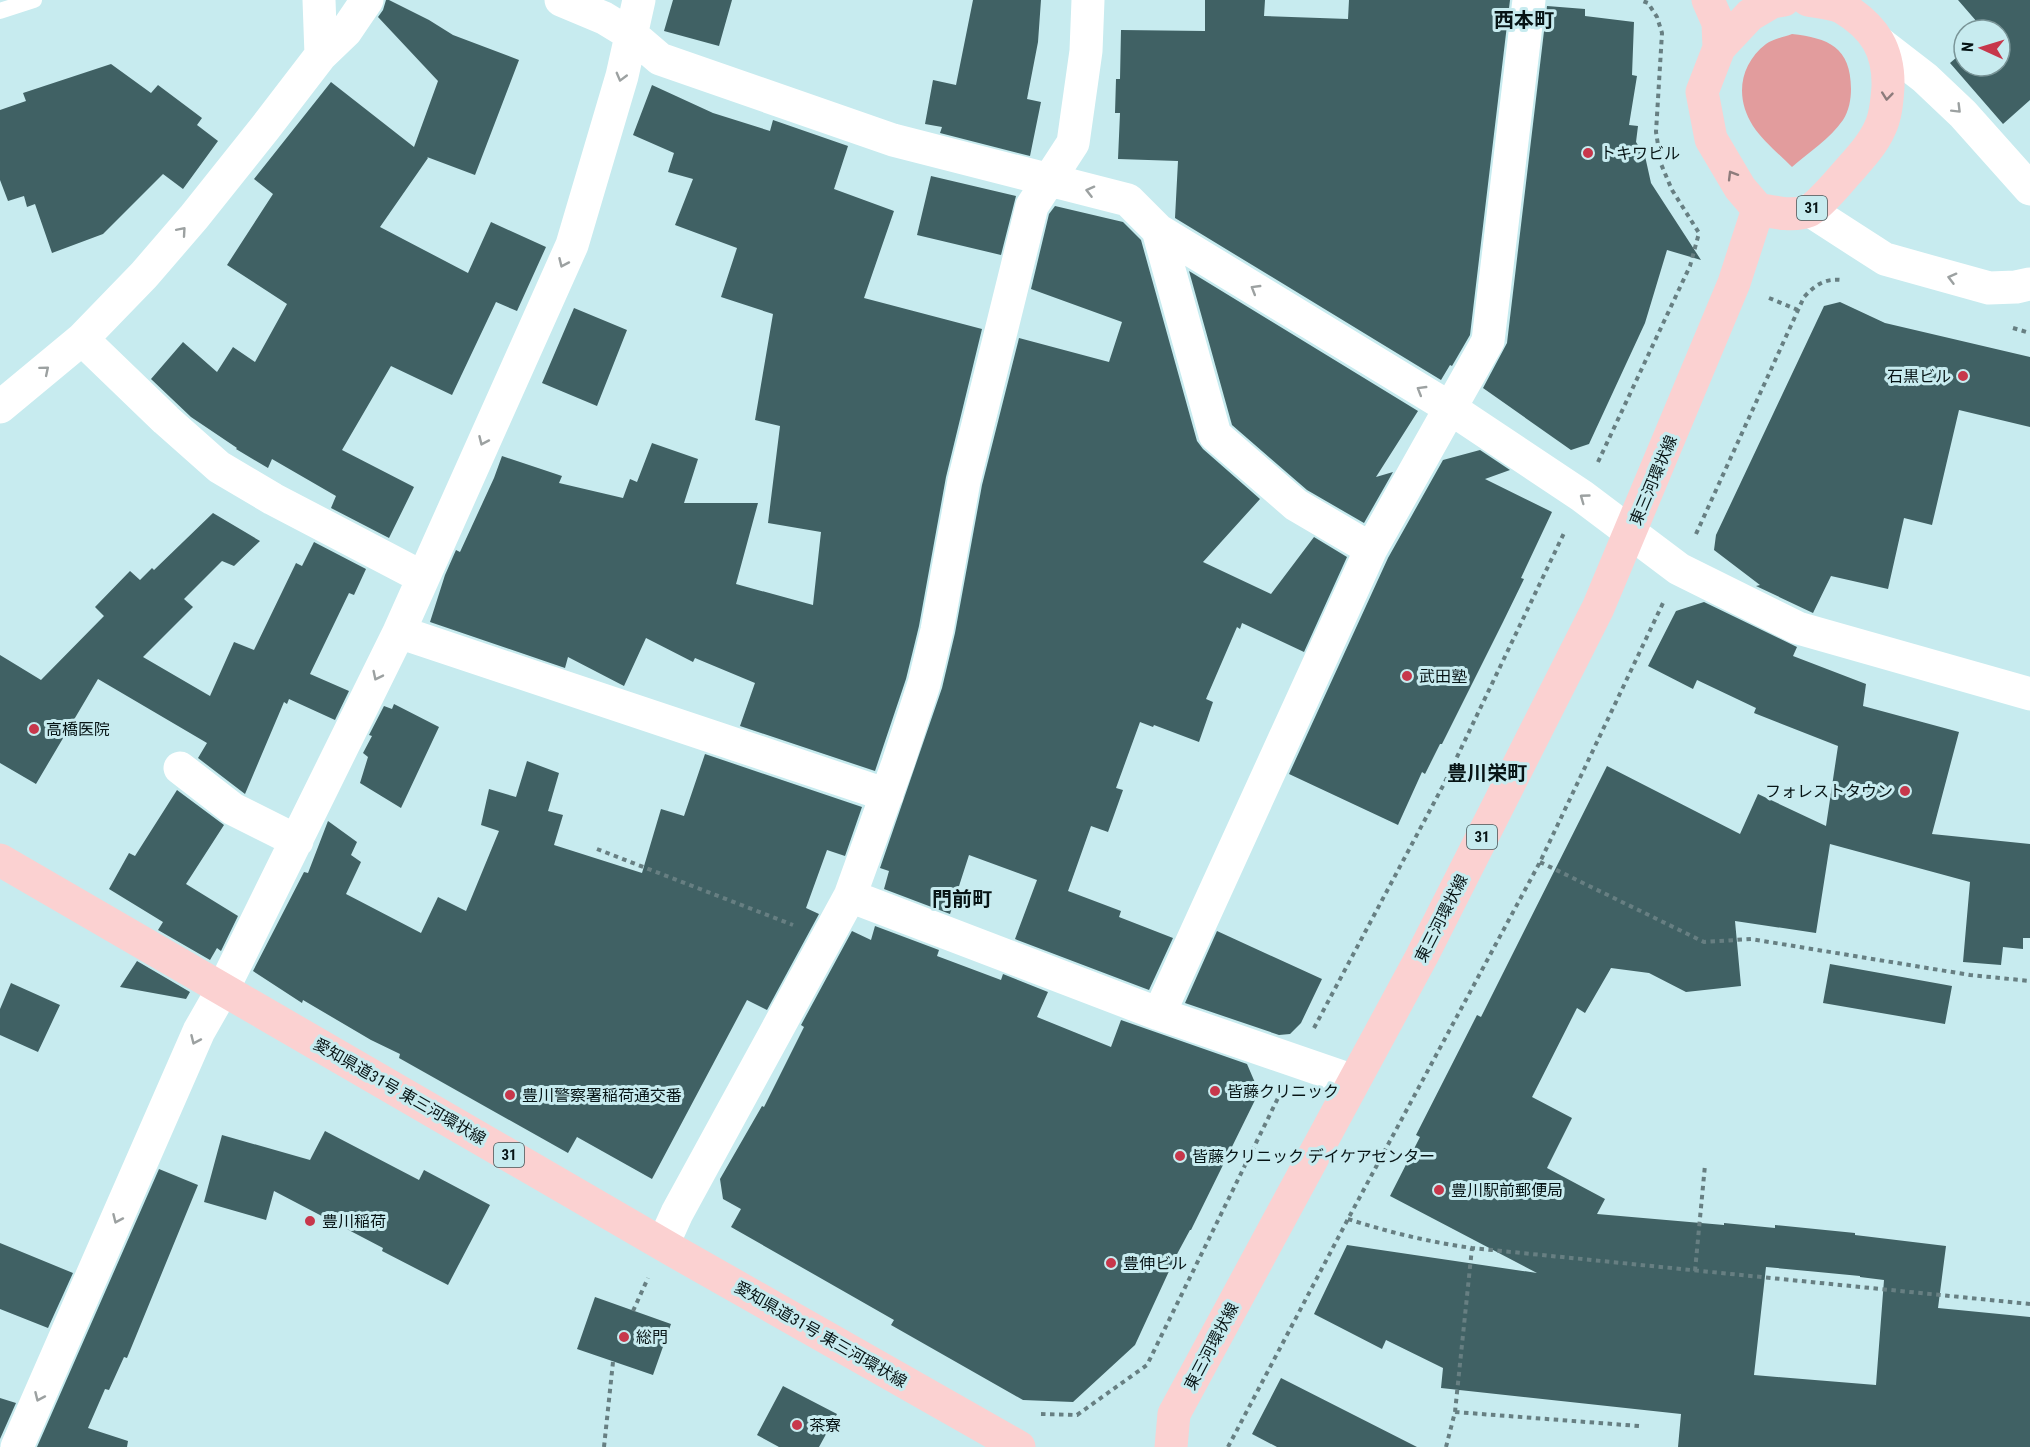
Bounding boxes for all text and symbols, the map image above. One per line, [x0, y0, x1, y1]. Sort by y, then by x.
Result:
district label: 西本町 [1494, 8, 1554, 32]
north arrow [1952, 18, 2012, 78]
text: N [1958, 41, 1977, 53]
one-way arrow [616, 72, 629, 82]
one-way arrow [1881, 92, 1894, 101]
one-way arrow [1950, 102, 1960, 113]
place label: トキワビル [1600, 144, 1680, 163]
marker: トキワビル [1581, 146, 1595, 160]
one-way arrow [1728, 171, 1739, 181]
one-way arrow [1085, 185, 1095, 198]
road number: 31 [1797, 196, 1827, 220]
one-way arrow [175, 227, 186, 238]
one-way arrow [559, 257, 571, 268]
one-way arrow [1947, 272, 1957, 285]
one-way arrow [1251, 285, 1261, 297]
one-way arrow [38, 366, 49, 377]
place label: 石黒ビル [1887, 367, 1951, 386]
marker: 石黒ビル [1956, 369, 1970, 383]
one-way arrow [1417, 386, 1427, 398]
street label: 東三河環状線 [1626, 432, 1681, 528]
one-way arrow [479, 435, 491, 446]
one-way arrow [1579, 494, 1590, 505]
place label: 武田塾 [1419, 667, 1467, 686]
marker: 武田塾 [1400, 669, 1414, 683]
one-way arrow [373, 670, 385, 681]
place label: 高橋医院 [46, 720, 110, 739]
marker: 高橋医院 [27, 722, 41, 736]
district label: 豊川栄町 [1447, 761, 1527, 785]
place label: フォレストタウン [1765, 782, 1893, 801]
marker: フォレストタウン [1898, 784, 1912, 798]
road number: 31 [1467, 825, 1497, 849]
street label: 東三河環状線 [1411, 871, 1472, 965]
district label: 門前町 [932, 887, 992, 911]
one-way arrow [190, 1034, 202, 1045]
street label: 愛知県道31号 東三河環状線 [310, 1034, 489, 1149]
place label: 皆藤クリニック [1227, 1082, 1339, 1101]
marker: 皆藤クリニック [1208, 1084, 1222, 1098]
place label: 豊川警察署稲荷通交番 [522, 1086, 682, 1105]
marker: 豊川警察署稲荷通交番 [503, 1088, 517, 1102]
road number: 31 [494, 1143, 524, 1167]
place label: 皆藤クリニック デイケアセンター [1192, 1147, 1435, 1166]
marker: 皆藤クリニック デイケアセンター [1173, 1149, 1187, 1163]
place label: 豊川駅前郵便局 [1451, 1181, 1563, 1200]
marker: 豊川駅前郵便局 [1432, 1183, 1446, 1197]
one-way arrow [112, 1212, 124, 1223]
place label: 豊川稲荷 [322, 1212, 386, 1231]
marker: 豊川稲荷 [303, 1214, 317, 1228]
place label: 豊伸ビル [1123, 1254, 1187, 1273]
marker: 豊伸ビル [1104, 1256, 1118, 1270]
street label: 愛知県道31号 東三河環状線 [731, 1277, 910, 1392]
street label: 東三河環状線 [1181, 1299, 1242, 1393]
place label: 総門 [636, 1328, 668, 1347]
marker: 総門 [617, 1330, 631, 1344]
one-way arrow [34, 1391, 46, 1402]
place label: 茶寮 [809, 1416, 841, 1435]
marker: 茶寮 [790, 1418, 804, 1432]

